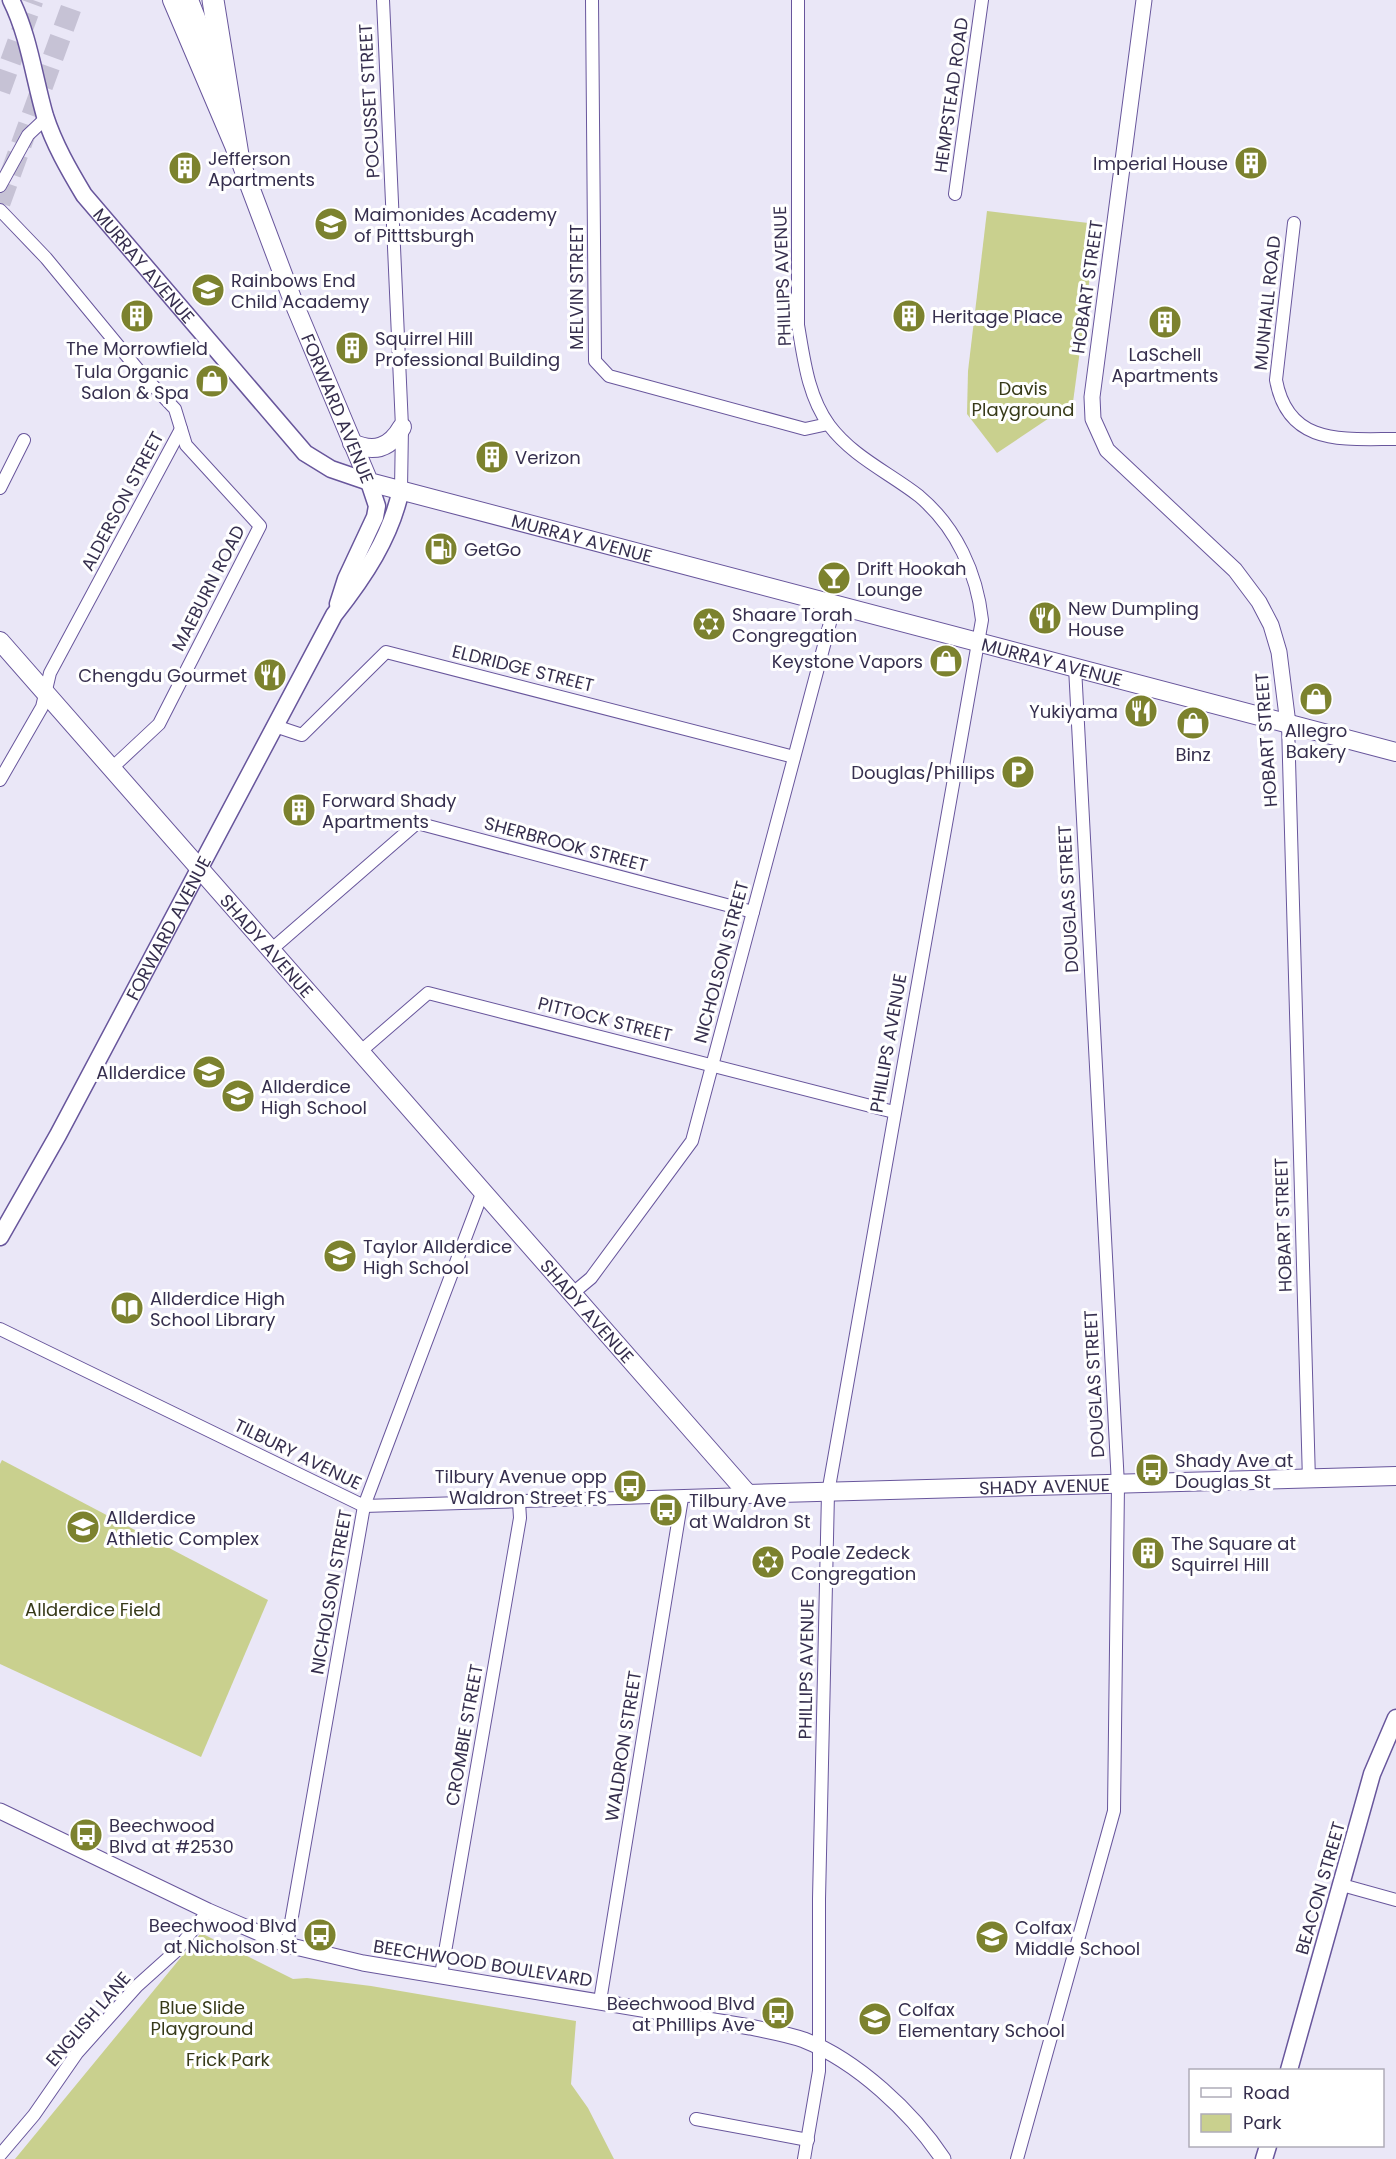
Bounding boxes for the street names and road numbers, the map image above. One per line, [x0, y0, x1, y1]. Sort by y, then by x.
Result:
street label: HEMPSTEAD ROAD [928, 16, 974, 174]
street label: POCUSSET STREET [352, 23, 386, 179]
street label: MURRAY AVENUE [88, 202, 201, 328]
street label: PHILLIPS AVENUE [767, 205, 797, 347]
street label: HOBART STREET [1065, 218, 1109, 355]
street label: MELVIN STREET [564, 224, 589, 350]
street label: MUNHALL ROAD [1248, 234, 1286, 372]
street label: FORWARD AVENUE [296, 330, 381, 487]
street label: ALDERSON STREET [75, 427, 169, 575]
street label: MURRAY AVENUE [509, 508, 655, 568]
street label: MAEBURN ROAD [165, 521, 251, 655]
street label: MURRAY AVENUE [979, 631, 1125, 692]
street label: ELDRIDGE STREET [449, 638, 597, 698]
street label: HOBART STREET [1249, 672, 1283, 808]
street label: SHERBROOK STREET [481, 810, 651, 878]
street label: DOUGLAS STREET [1052, 824, 1084, 973]
street label: FORWARD AVENUE [119, 851, 217, 1004]
street label: NICHOLSON STREET [687, 878, 755, 1046]
street label: SHADY AVENUE [214, 888, 320, 1003]
street label: PHILLIPS AVENUE [863, 972, 913, 1114]
street label: PITTOCK STREET [535, 990, 675, 1048]
street label: HOBART STREET [1268, 1157, 1298, 1293]
street label: SHADY AVENUE [535, 1253, 640, 1368]
street label: DOUGLAS STREET [1078, 1309, 1110, 1458]
street label: TILBURY AVENUE [230, 1412, 366, 1496]
street label: SHADY AVENUE [979, 1471, 1110, 1500]
street label: NICHOLSON STREET [304, 1507, 358, 1676]
street label: PHILLIPS AVENUE [792, 1598, 820, 1740]
street label: CROMBIE STREET [439, 1662, 489, 1808]
street label: WALDRON STREET [599, 1669, 647, 1823]
street label: BEACON STREET [1289, 1818, 1351, 1957]
street label: BEECHWOOD BOULEVARD [372, 1933, 594, 1993]
street label: ENGLISH LANE [40, 1966, 136, 2072]

